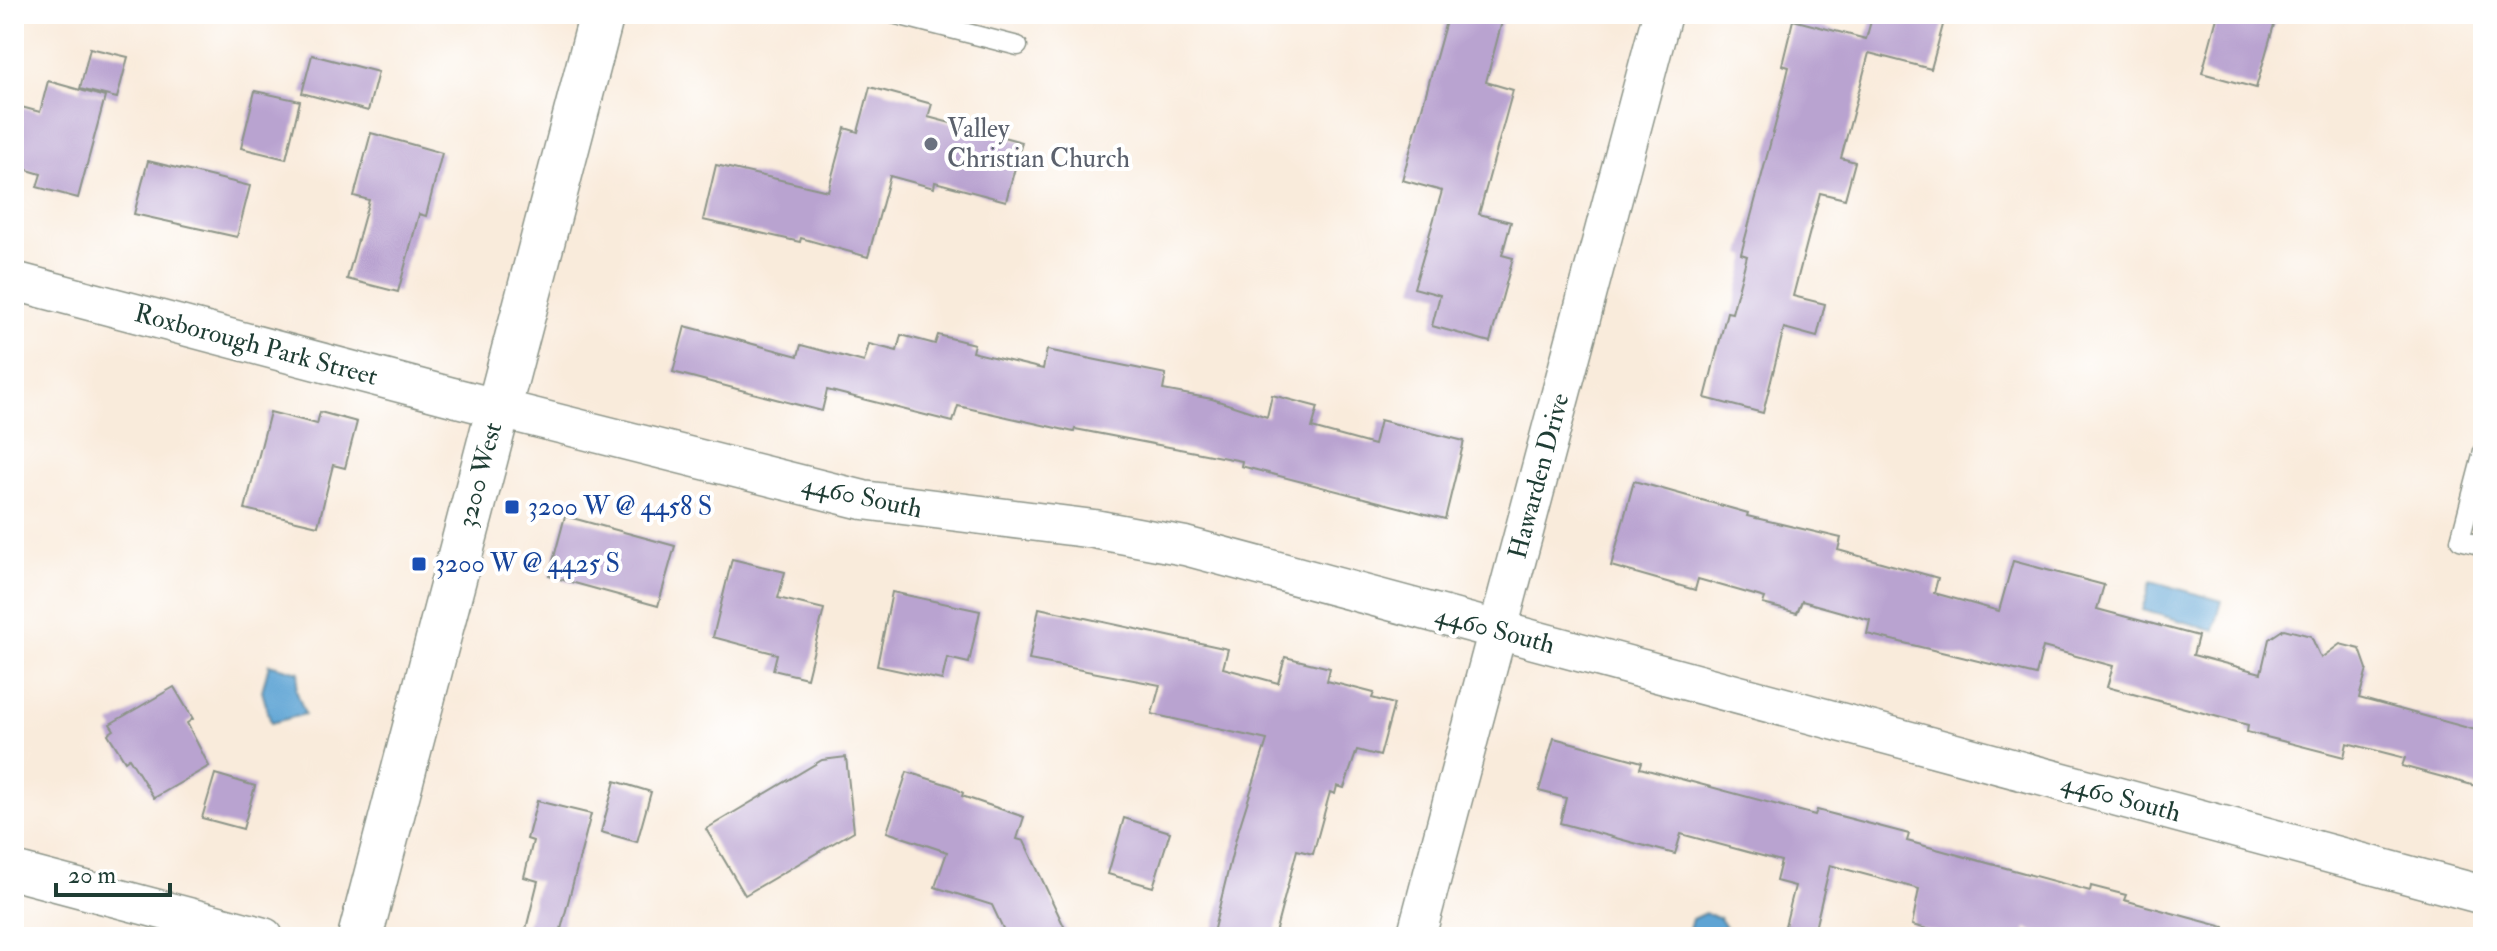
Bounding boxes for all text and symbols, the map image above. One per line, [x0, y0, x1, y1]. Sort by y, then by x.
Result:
place label: Valley Christian Church [947, 113, 1130, 175]
marker: Valley Christian Church [922, 135, 940, 153]
street label: Roxborough Park Street [131, 297, 381, 393]
street label: Hawarden Drive [1502, 390, 1576, 562]
street label: 3200 West [451, 419, 509, 531]
street label: 4460 South [799, 469, 926, 525]
place label: 3200 W @ 4458 S [528, 491, 712, 523]
marker: 3200 W @ 4458 S [503, 498, 521, 516]
place label: 3200 W @ 4425 S [435, 548, 620, 580]
marker: 3200 W @ 4425 S [410, 555, 428, 573]
street label: 4460 South [1432, 599, 1559, 661]
street label: 4460 South [2058, 767, 2185, 829]
scale bar [56, 847, 170, 897]
text: 20 m [68, 860, 117, 891]

